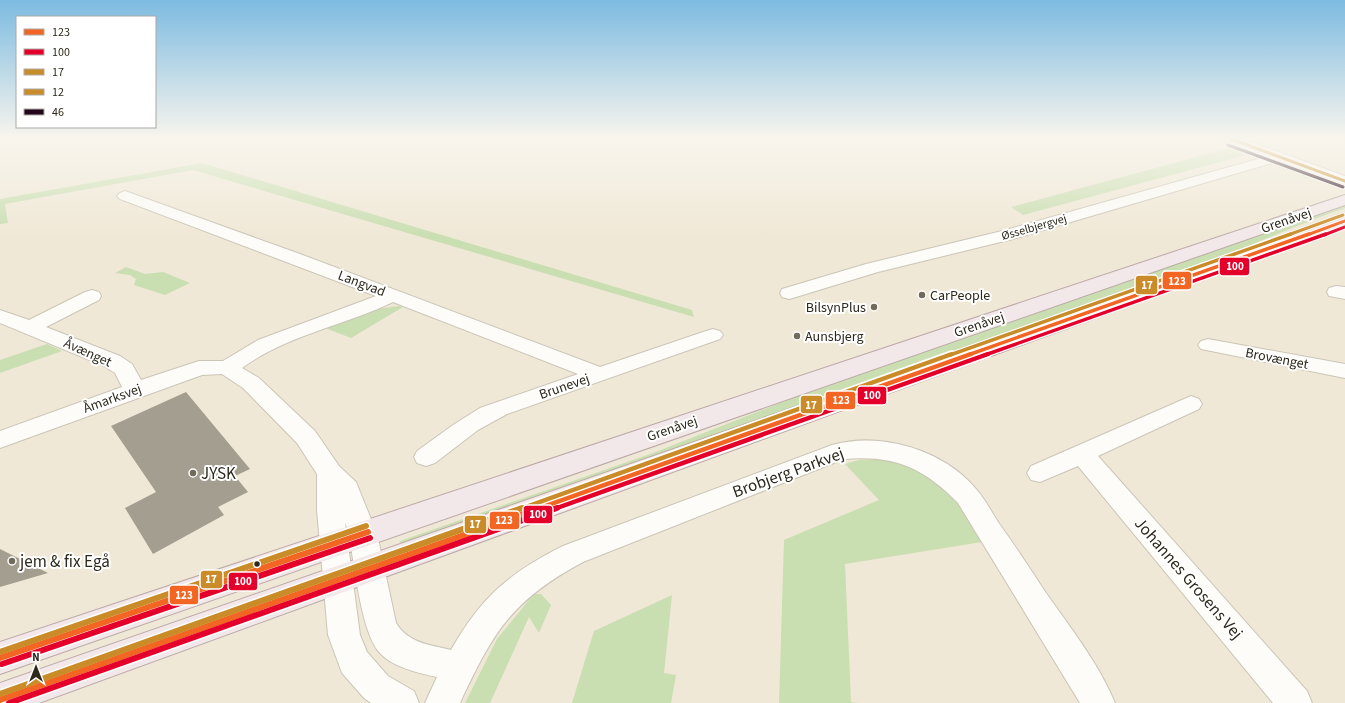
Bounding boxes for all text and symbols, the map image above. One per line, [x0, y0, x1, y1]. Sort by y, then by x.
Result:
legend [16, 16, 156, 128]
text: 123 [52, 24, 70, 41]
text: 100 [52, 44, 70, 61]
text: 17 [52, 64, 64, 81]
text: 12 [52, 84, 64, 101]
text: 46 [52, 104, 64, 121]
street label: Grenåvej [1259, 203, 1314, 239]
street label: Øsselbjergvej [1000, 210, 1069, 245]
line badge: 100 [1219, 257, 1250, 276]
text: 100 [1226, 259, 1244, 274]
street label: Langvad [335, 266, 388, 302]
line badge: 123 [1162, 271, 1192, 290]
text: 123 [1168, 274, 1186, 289]
line badge: 17 [1135, 275, 1158, 295]
text: 17 [1141, 278, 1153, 293]
place label: CarPeople [930, 286, 990, 306]
marker: CarPeople [917, 290, 927, 300]
place label: BilsynPlus [806, 298, 866, 318]
marker: BilsynPlus [869, 302, 879, 312]
street label: Grenåvej [952, 307, 1007, 343]
place label: Aunsbjerg [805, 327, 864, 347]
marker: Aunsbjerg [792, 331, 802, 341]
street label: Åvænget [60, 333, 115, 372]
street label: Brovænget [1244, 343, 1310, 375]
street label: Brunevej [536, 369, 592, 405]
street label: Åmarksvej [80, 379, 144, 419]
line badge: 100 [857, 386, 887, 405]
text: 100 [863, 388, 881, 403]
line badge: 123 [825, 391, 856, 410]
text: 123 [832, 393, 850, 408]
line badge: 17 [800, 395, 823, 414]
text: 17 [805, 398, 817, 413]
street label: Grenåvej [645, 411, 700, 447]
street label: Brobjerg Parkvej [729, 442, 847, 504]
place label: JYSK [201, 462, 236, 486]
marker: JYSK [188, 468, 198, 478]
line badge: 100 [523, 505, 553, 524]
text: 100 [529, 507, 547, 522]
line badge: 123 [489, 511, 520, 530]
street label: Johannes Grosens Vej [1128, 512, 1248, 645]
text: 123 [495, 513, 513, 528]
line badge: 17 [464, 515, 487, 534]
text: 17 [469, 517, 481, 532]
place label: jem & fix Egå [19, 550, 110, 574]
marker: jem & fix Egå [7, 556, 17, 566]
unlabelled marker [252, 559, 262, 569]
line badge: 17 [200, 570, 223, 589]
text: 17 [205, 572, 217, 587]
line badge: 100 [228, 572, 258, 591]
text: 100 [234, 574, 252, 589]
line badge: 123 [169, 585, 199, 605]
text: 123 [175, 588, 193, 603]
north arrow [16, 647, 56, 687]
text: N [32, 650, 40, 665]

